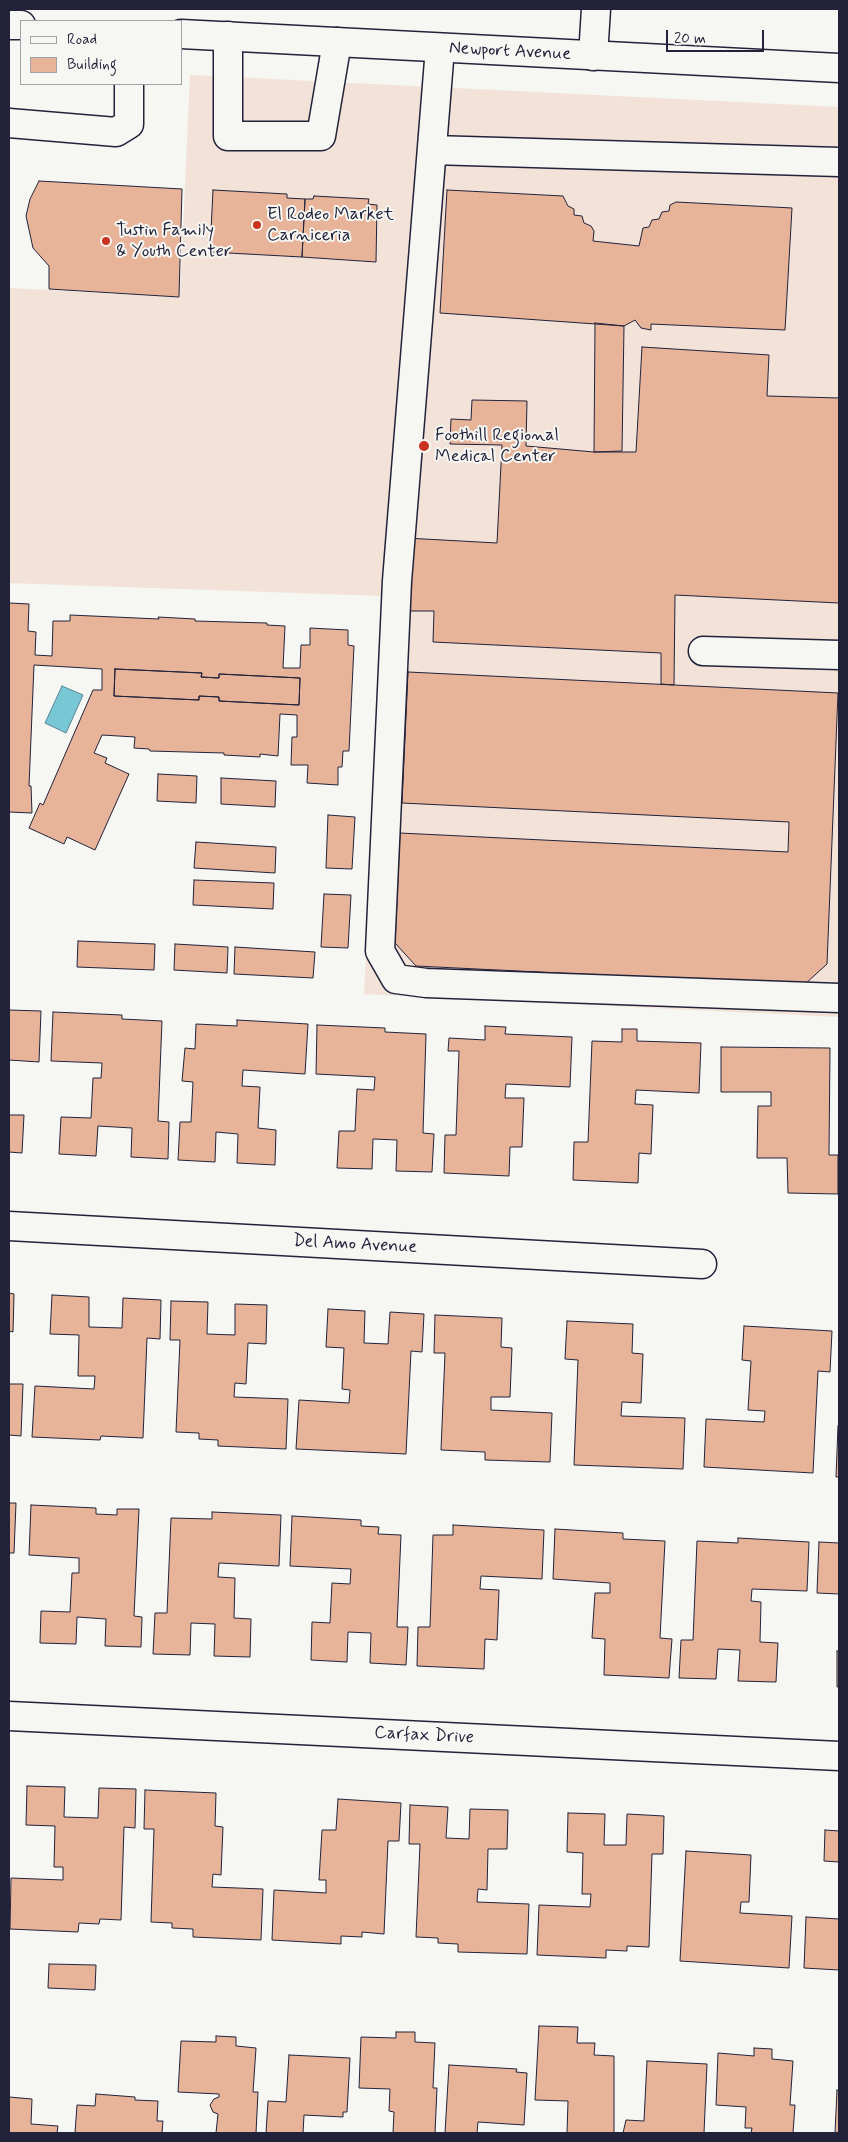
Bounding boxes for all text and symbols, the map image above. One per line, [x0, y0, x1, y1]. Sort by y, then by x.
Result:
legend [20, 20, 182, 85]
scale bar [668, 20, 766, 52]
text: 20 m [674, 29, 706, 49]
text: Road [67, 30, 97, 50]
street label: Newport Avenue [448, 38, 572, 66]
text: Building [67, 55, 117, 75]
place label: El Rodeo Market Carniceria [267, 204, 394, 246]
marker: El Rodeo Market Carniceria [251, 219, 263, 231]
place label: Tustin Family & Youth Center [116, 220, 232, 262]
marker: Tustin Family & Youth Center [100, 235, 112, 247]
place label: Foothill Regional Medical Center [435, 425, 559, 468]
marker: Foothill Regional Medical Center [417, 439, 431, 453]
street label: Del Amo Avenue [292, 1231, 418, 1259]
street label: Carfax Drive [374, 1723, 474, 1749]

